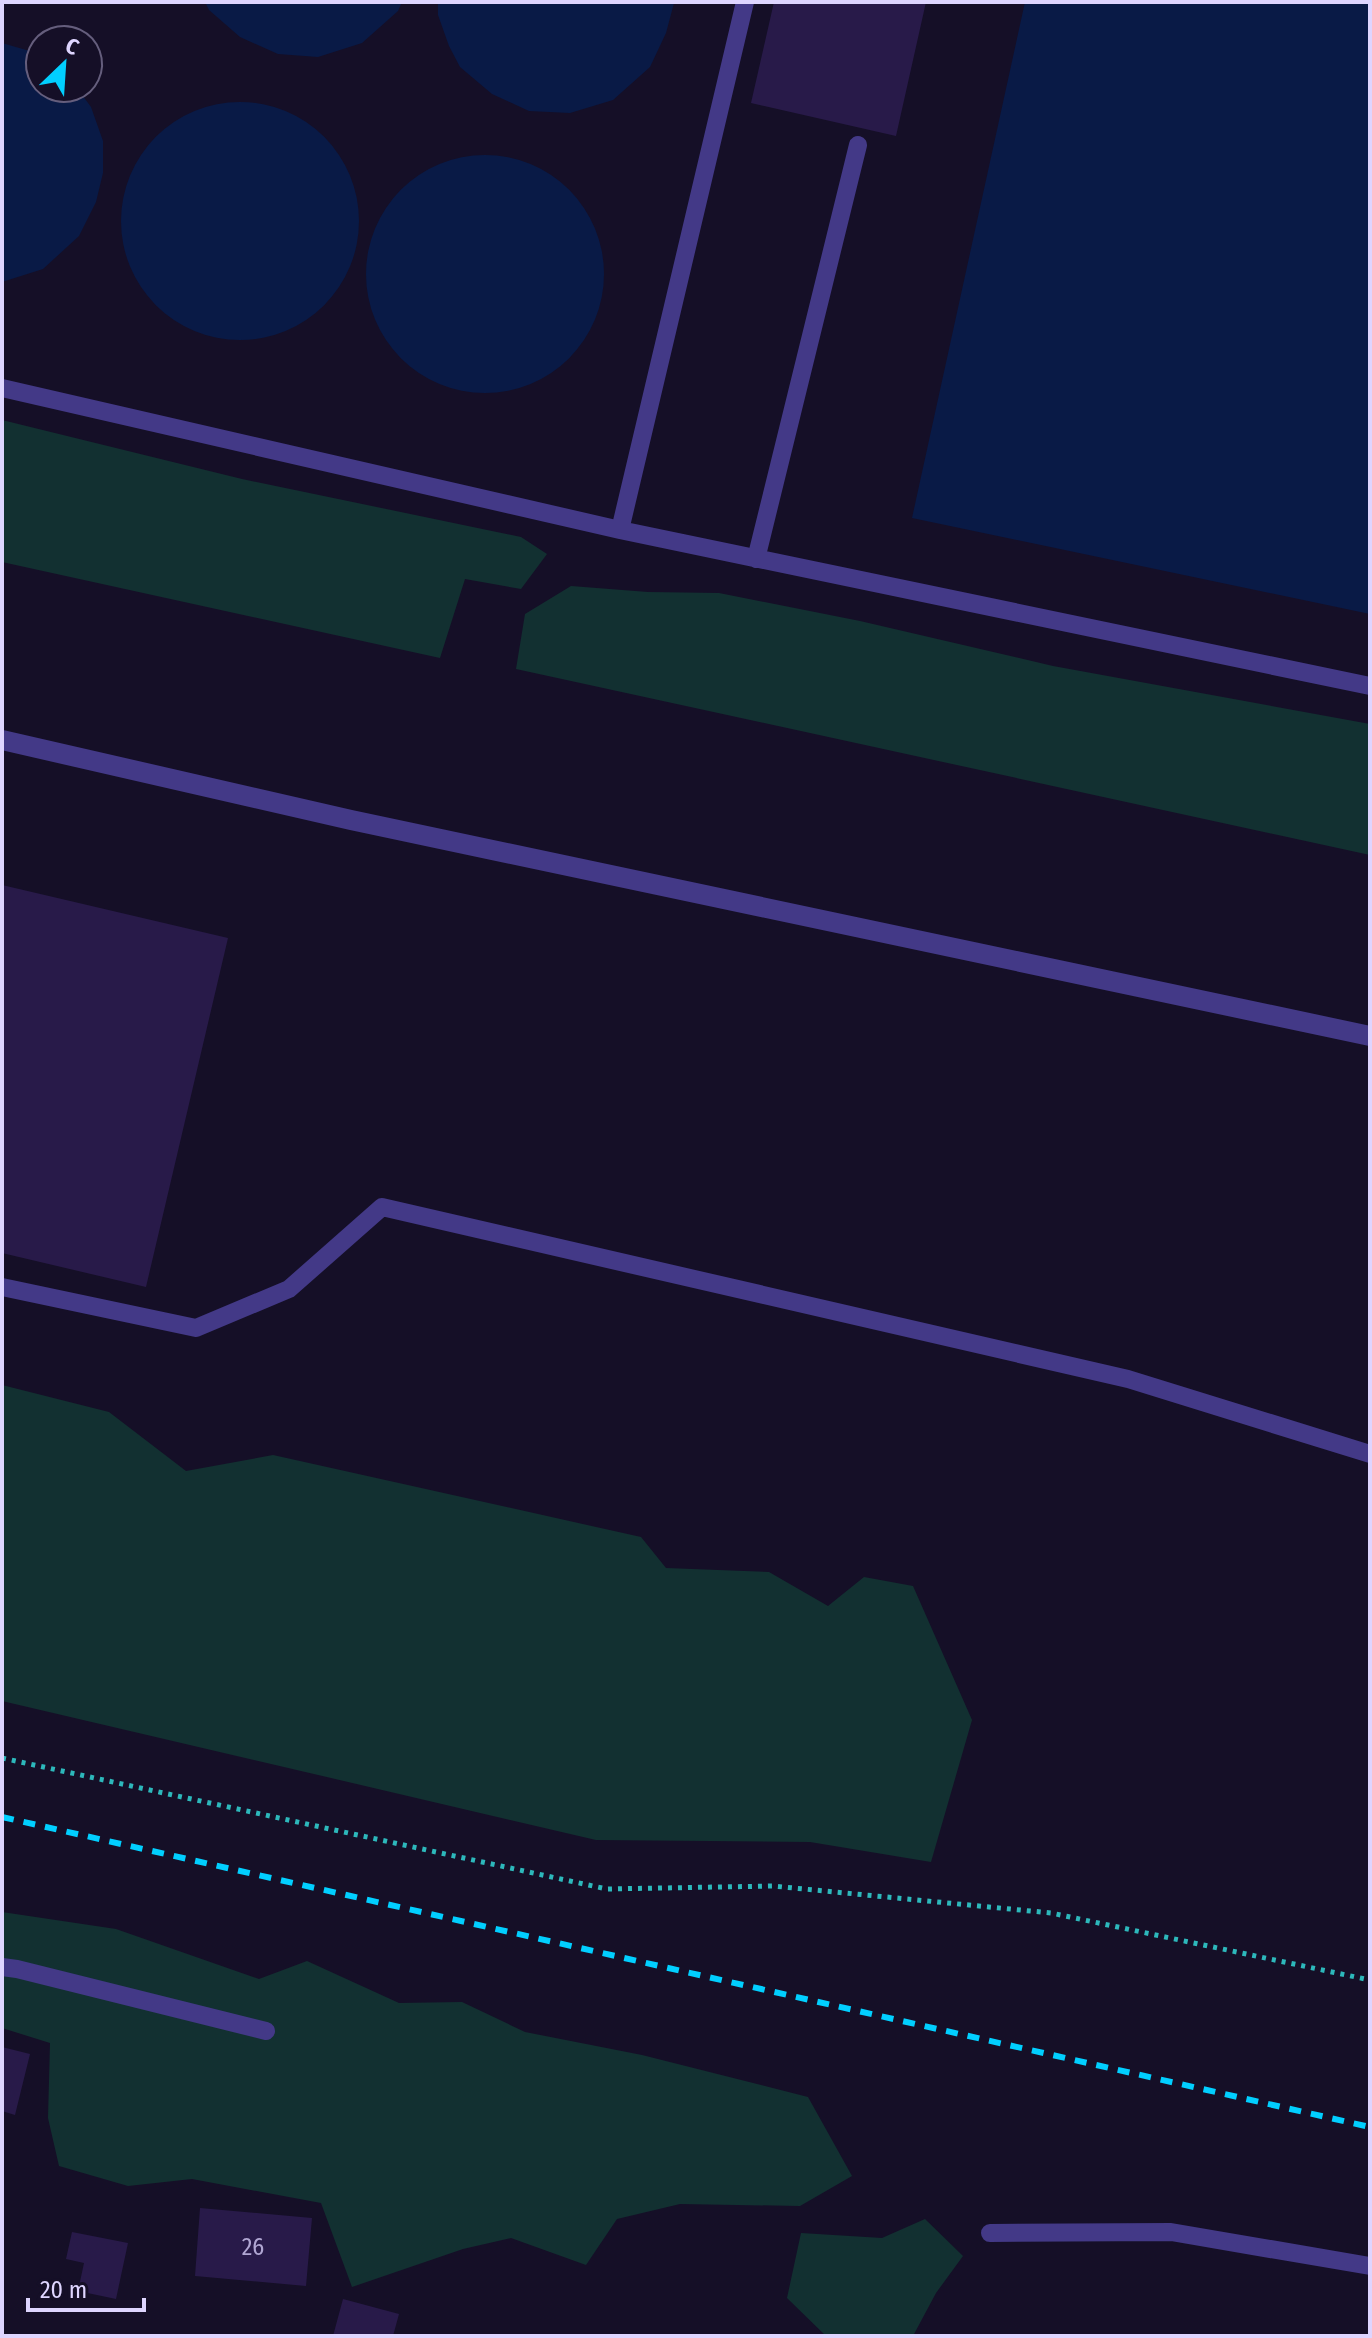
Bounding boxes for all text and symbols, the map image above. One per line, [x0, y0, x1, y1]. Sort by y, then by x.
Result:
north arrow [24, 24, 104, 104]
text: С [61, 32, 84, 61]
house number: 26 [242, 2233, 264, 2261]
scale bar [28, 2262, 144, 2312]
text: 20 m [40, 2276, 87, 2304]

